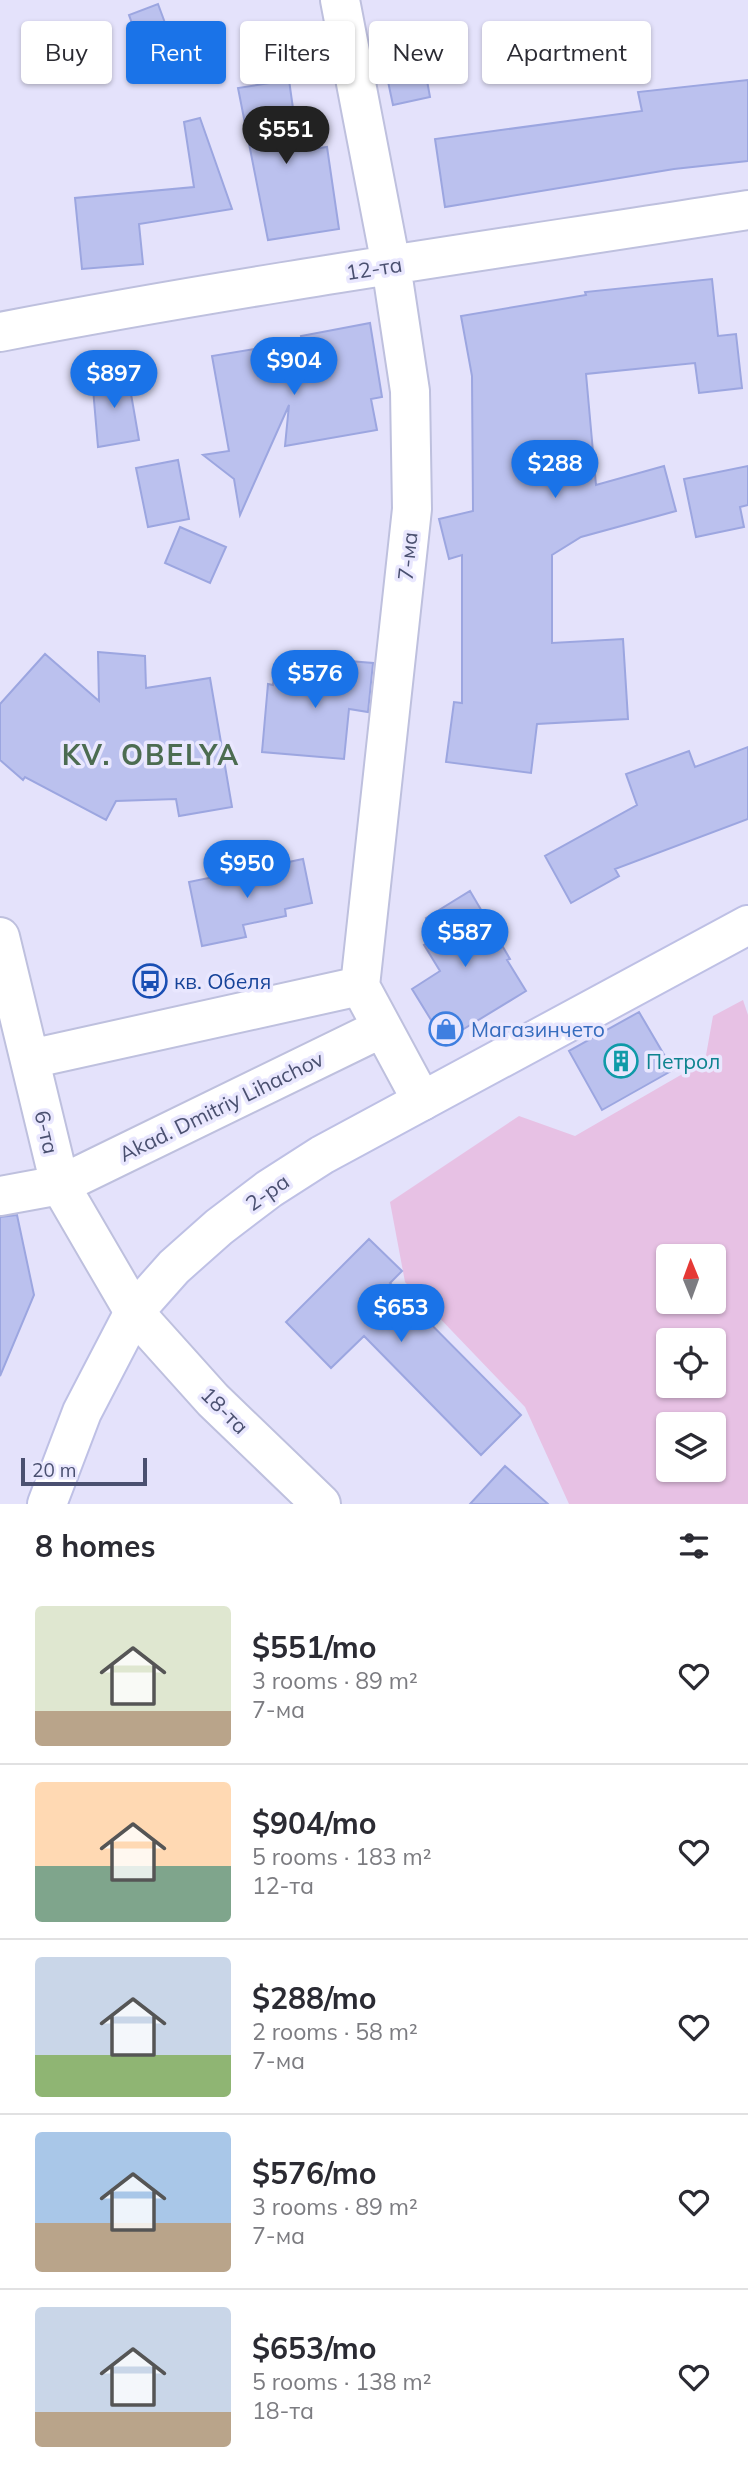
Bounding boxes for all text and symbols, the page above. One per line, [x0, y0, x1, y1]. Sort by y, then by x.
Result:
chip: Buy [21, 21, 112, 84]
chip: Rent [126, 21, 226, 84]
chip: Filters [240, 21, 355, 84]
chip: New [369, 21, 468, 84]
chip: Apartment [482, 21, 651, 84]
pin: $551 [245, 106, 327, 166]
text: $551 [258, 114, 314, 143]
street label: 12-та [344, 251, 404, 285]
pin: $904 [253, 338, 335, 397]
text: $904 [266, 345, 322, 374]
pin: $897 [73, 350, 155, 410]
text: $897 [86, 358, 142, 387]
pin: $288 [514, 440, 596, 500]
text: $288 [527, 448, 583, 477]
street label: 7-ма [392, 531, 422, 581]
pin: $576 [274, 650, 356, 710]
text: $576 [287, 658, 343, 687]
district label: KV. OBELYA [62, 737, 240, 772]
pin: $950 [206, 841, 288, 900]
text: $950 [219, 848, 275, 877]
pin: $587 [424, 909, 506, 969]
text: $587 [437, 917, 493, 946]
bus stop icon: кв. Обеля [131, 962, 169, 1000]
place label: кв. Обеля [174, 968, 271, 994]
shop icon: Магазинчето [427, 1010, 465, 1048]
place label: Магазинчето [471, 1016, 605, 1042]
building icon: Петрол [602, 1042, 640, 1080]
street label: Akad. Dmitriy Lihachov [114, 1045, 328, 1167]
place label: Петрол [646, 1048, 720, 1074]
street label: 6-та [29, 1108, 65, 1156]
street label: 2-ра [240, 1168, 294, 1216]
north arrow [656, 1244, 726, 1314]
map controls [656, 1244, 726, 1482]
pin: $653 [360, 1284, 442, 1344]
text: $653 [373, 1292, 429, 1321]
button: locate [656, 1328, 726, 1398]
street label: 18-та [196, 1381, 254, 1439]
button: layers [656, 1412, 726, 1482]
scale bar [21, 1455, 147, 1487]
text: 20 m [32, 1458, 76, 1482]
text: 8 homes [35, 1527, 156, 1565]
icon: filters [675, 1527, 713, 1565]
text: $551/mo [252, 1628, 376, 1666]
icon: home [91, 1634, 175, 1718]
icon: heart [675, 1657, 713, 1695]
text: 3 rooms · 89 m² [252, 1666, 418, 1695]
text: 7-ма [252, 1695, 305, 1724]
text: $904/mo [252, 1804, 376, 1842]
icon: home [91, 1810, 175, 1894]
icon: heart [675, 1833, 713, 1871]
text: 5 rooms · 183 m² [252, 1842, 432, 1871]
text: 12-та [252, 1871, 314, 1900]
text: $288/mo [252, 1979, 376, 2017]
icon: home [91, 1985, 175, 2069]
icon: heart [675, 2008, 713, 2046]
text: 2 rooms · 58 m² [252, 2017, 418, 2046]
text: 7-ма [252, 2046, 305, 2075]
text: $576/mo [252, 2154, 376, 2192]
icon: home [91, 2160, 175, 2244]
icon: heart [675, 2183, 713, 2221]
text: 3 rooms · 89 m² [252, 2192, 418, 2221]
text: 7-ма [252, 2221, 305, 2250]
text: $653/mo [252, 2329, 376, 2367]
icon: home [91, 2335, 175, 2419]
icon: heart [675, 2358, 713, 2396]
text: 5 rooms · 138 m² [252, 2367, 432, 2396]
text: 18-та [252, 2396, 314, 2425]

